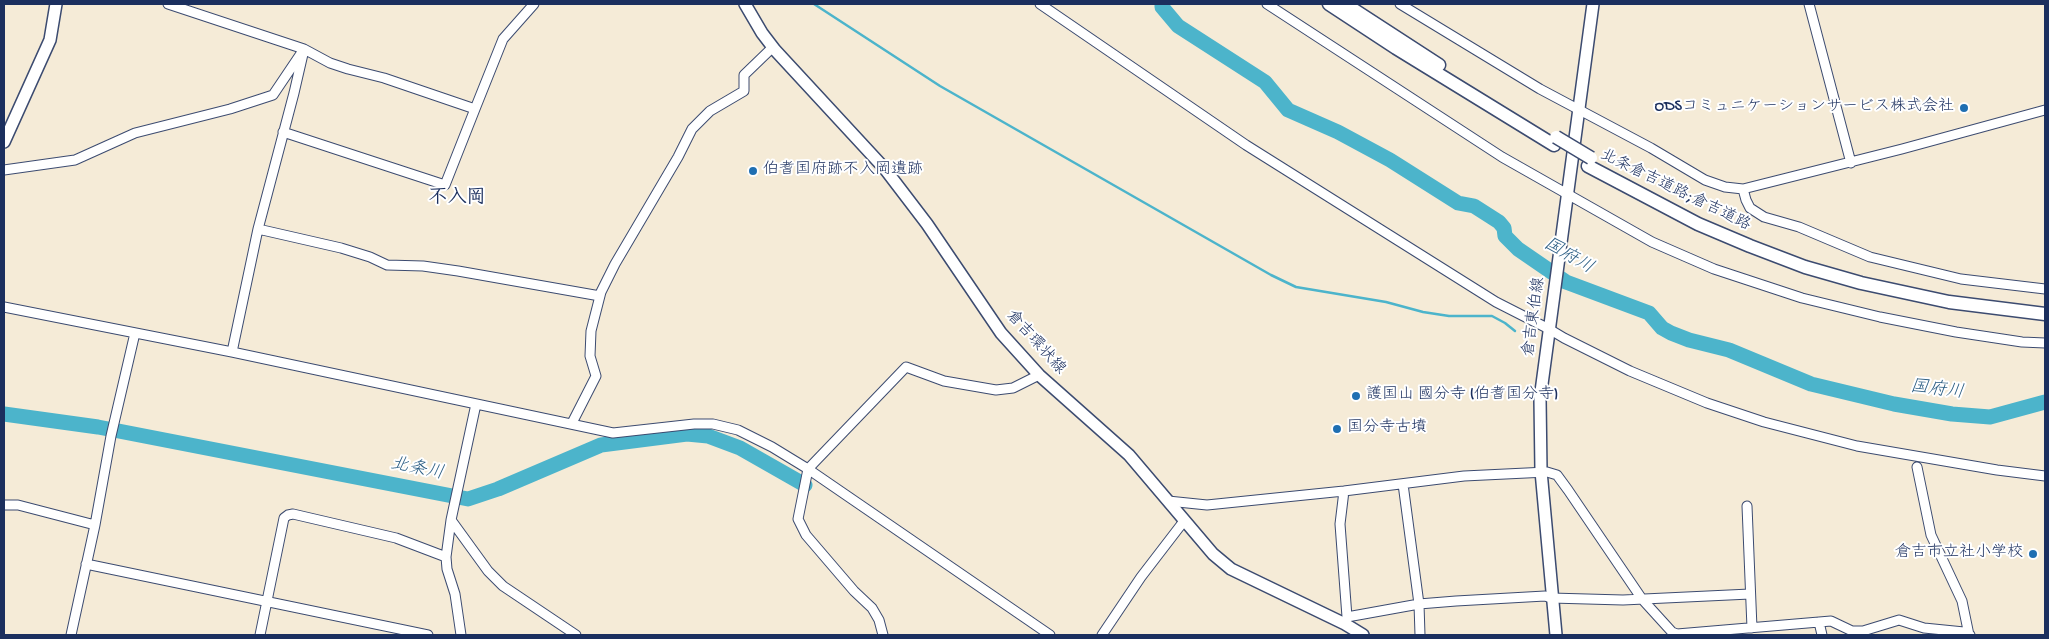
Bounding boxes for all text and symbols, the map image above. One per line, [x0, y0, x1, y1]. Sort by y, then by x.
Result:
place label: ODSコミュニケーションサービス株式会社 [1655, 98, 1954, 118]
marker: ODSコミュニケーションサービス株式会社 [1958, 102, 1970, 114]
street label: 北条倉吉道路;倉吉道路 [1597, 146, 1753, 236]
place label: 伯耆国府跡不入岡遺跡 [763, 161, 923, 181]
marker: 伯耆国府跡不入岡遺跡 [747, 165, 759, 177]
district label: 不入岡 [429, 188, 485, 210]
water label: 国府川 [1539, 234, 1597, 280]
street label: 倉吉東伯線 [1520, 276, 1550, 358]
street label: 倉吉環状線 [1001, 307, 1069, 379]
water label: 国府川 [1909, 377, 1965, 405]
place label: 護国山 國分寺 (伯耆国分寺) [1366, 386, 1559, 406]
marker: 護国山 國分寺 (伯耆国分寺) [1350, 390, 1362, 402]
place label: 国分寺古墳 [1347, 419, 1427, 439]
marker: 国分寺古墳 [1331, 423, 1343, 435]
water label: 北条川 [388, 454, 446, 486]
place label: 倉吉市立社小学校 [1895, 544, 2023, 564]
marker: 倉吉市立社小学校 [2027, 548, 2039, 560]

